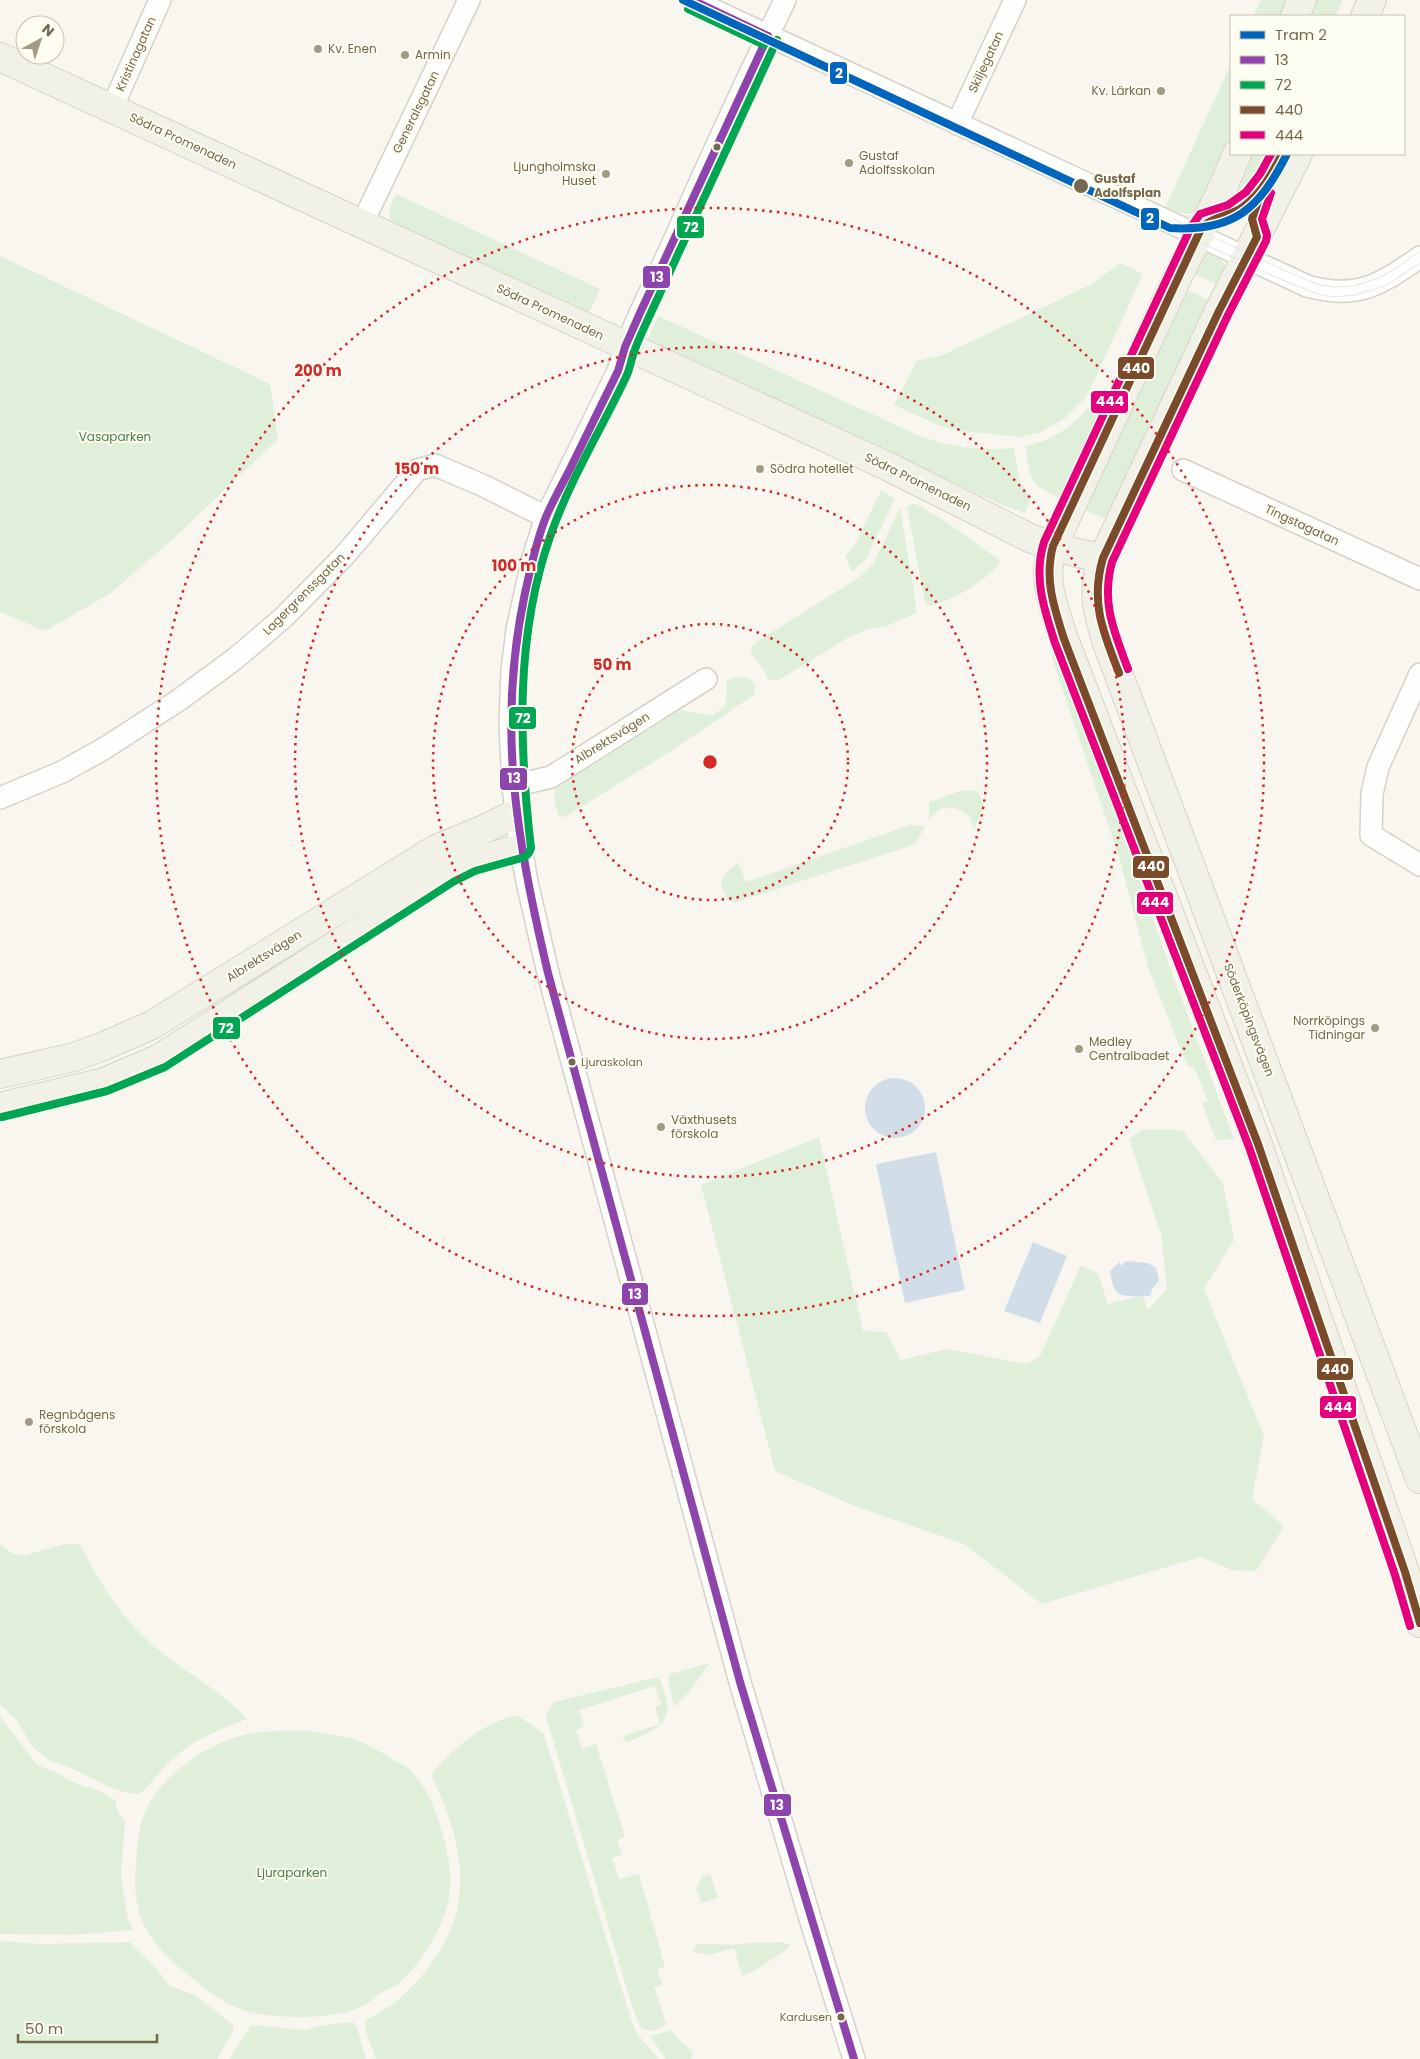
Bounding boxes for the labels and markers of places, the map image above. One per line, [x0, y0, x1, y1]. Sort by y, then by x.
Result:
place label: Kv. Enen [328, 40, 377, 57]
marker: Kv. Enen [312, 43, 324, 55]
place label: Armin [415, 46, 451, 63]
marker: Armin [399, 49, 411, 61]
place label: Kv. Lärkan [1092, 82, 1151, 99]
marker: Kv. Lärkan [1155, 85, 1167, 97]
unlabelled marker [712, 142, 722, 152]
place label: Gustaf Adolfsskolan [859, 147, 935, 178]
marker: Gustaf Adolfsskolan [843, 157, 855, 169]
place label: Ljungholmska Huset [513, 158, 596, 189]
marker: Ljungholmska Huset [600, 168, 612, 180]
place label: Gustaf Adolfsplan [1094, 170, 1161, 201]
marker: Gustaf Adolfsplan [1072, 177, 1090, 195]
place label: Södra hotellet [770, 460, 854, 477]
marker: Södra hotellet [754, 463, 766, 475]
centre of rings [701, 753, 719, 771]
place label: Norrköpings Tidningar [1293, 1012, 1366, 1043]
marker: Norrköpings Tidningar [1369, 1022, 1381, 1034]
place label: Medley Centralbadet [1089, 1033, 1169, 1064]
marker: Medley Centralbadet [1073, 1043, 1085, 1055]
place label: Ljuraskolan [581, 1054, 643, 1070]
marker: Ljuraskolan [567, 1057, 577, 1067]
place label: Växthusets förskola [671, 1111, 737, 1142]
marker: Växthusets förskola [655, 1121, 667, 1133]
place label: Regnbågens förskola [39, 1406, 115, 1437]
marker: Regnbågens förskola [23, 1416, 35, 1428]
place label: Kardusen [780, 2009, 832, 2025]
marker: Kardusen [836, 2012, 846, 2022]

